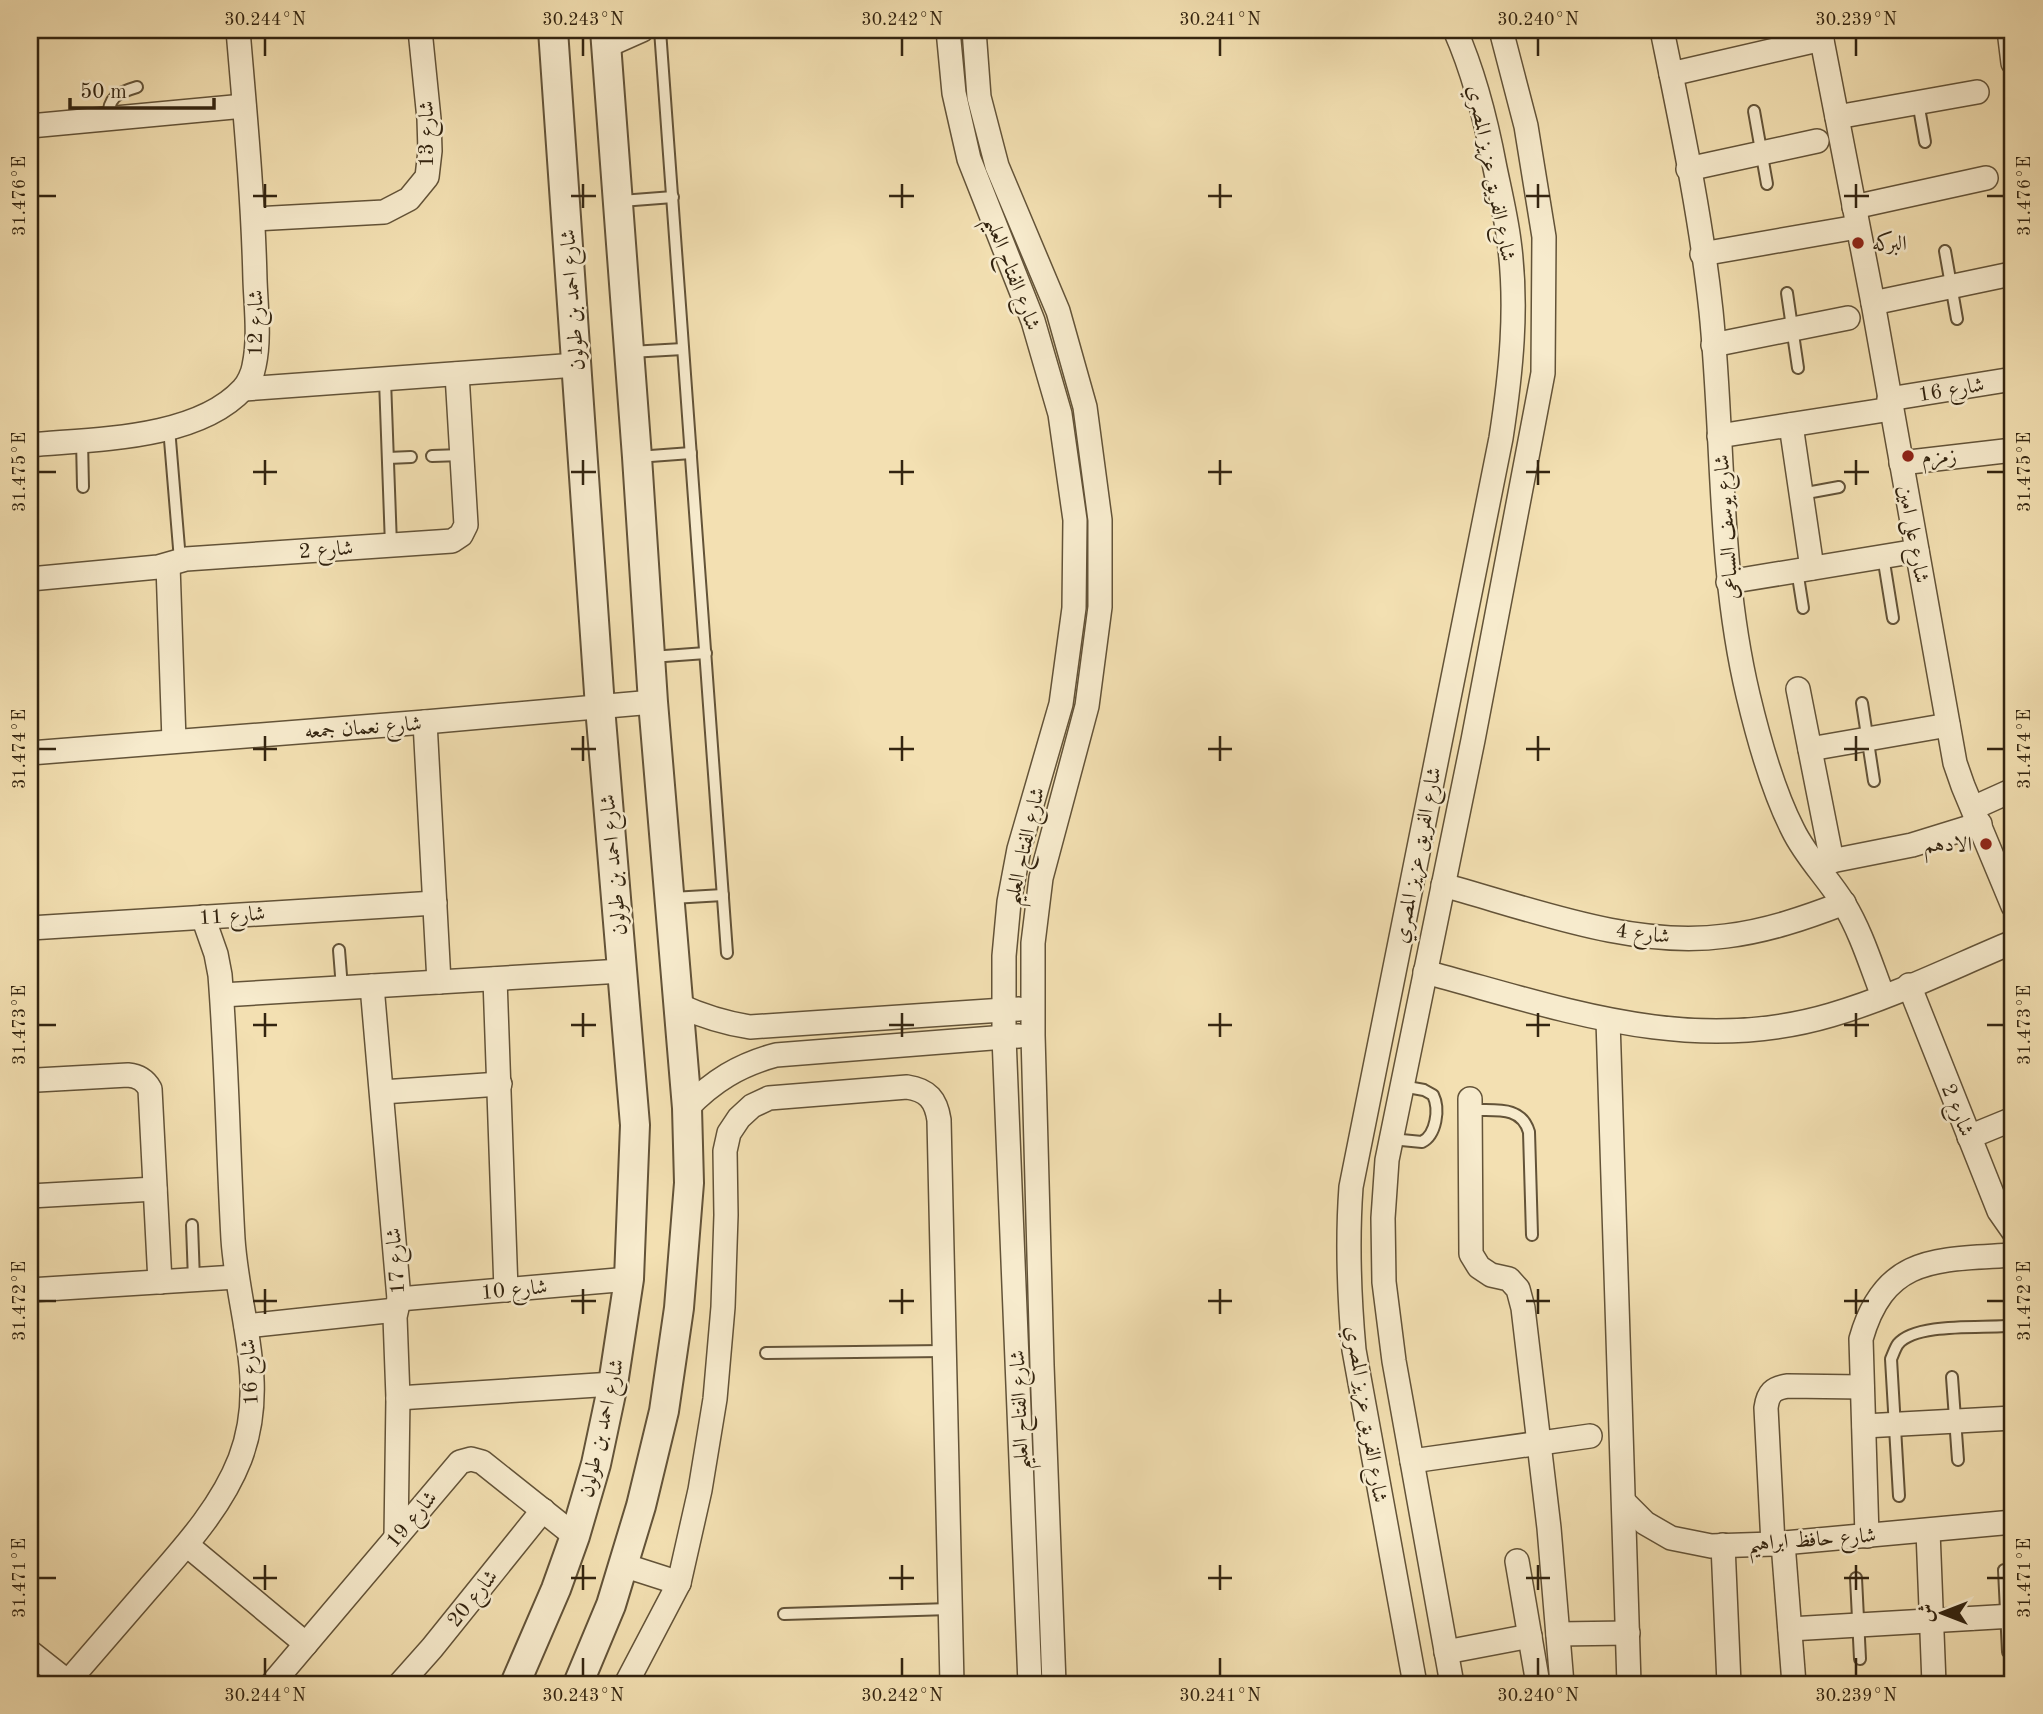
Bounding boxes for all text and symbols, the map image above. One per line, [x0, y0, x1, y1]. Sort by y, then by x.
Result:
text: 30.244°N [224, 11, 306, 29]
text: 30.243°N [542, 11, 624, 29]
text: 30.242°N [861, 11, 943, 29]
text: 30.241°N [1179, 11, 1261, 29]
text: 30.240°N [1497, 11, 1579, 29]
text: 30.239°N [1815, 11, 1897, 29]
scale bar [70, 66, 214, 110]
text: 50 m [80, 82, 127, 103]
street label: شارع الفريق عزيز المصري [1457, 83, 1518, 264]
street label: شارع 13 [417, 101, 444, 167]
text: 31.476°E [11, 156, 29, 236]
text: 31.476°E [2016, 156, 2034, 236]
street label: شارع الفتاح العليم [972, 214, 1043, 337]
street label: شارع احمد بن طولون [558, 228, 595, 371]
place label: البركه [1872, 230, 1907, 256]
marker: البركه [1850, 235, 1866, 251]
street label: شارع 12 [245, 289, 274, 357]
street label: شارع 16 [1917, 375, 1987, 412]
text: 31.475°E [11, 432, 29, 512]
text: 31.475°E [2016, 432, 2034, 512]
place label: زمزم [1922, 447, 1957, 474]
marker: زمزم [1900, 448, 1916, 464]
street label: شارع يوسف السباعى [1712, 453, 1749, 600]
street label: شارع على امين [1888, 484, 1931, 586]
street label: شارع 2 [298, 538, 354, 569]
text: 31.474°E [11, 709, 29, 789]
text: 31.474°E [2016, 709, 2034, 789]
street label: شارع نعمان جمعه [304, 714, 423, 749]
street label: شارع الفريق عزيز المصري [1391, 765, 1452, 946]
street label: شارع الفتاح العليم [1002, 786, 1058, 909]
street label: شارع احمد بن طولون [598, 793, 637, 936]
place label: الادهم [1924, 835, 1972, 864]
marker: الادهم [1978, 836, 1994, 852]
street label: شارع 11 [198, 904, 267, 935]
street label: شارع 4 [1614, 921, 1671, 954]
text: 31.473°E [11, 985, 29, 1065]
text: 31.473°E [2016, 985, 2034, 1065]
street label: شارع 2 [1931, 1081, 1977, 1142]
street label: شارع 17 [384, 1226, 415, 1295]
text: 31.472°E [11, 1261, 29, 1341]
text: 31.472°E [2016, 1261, 2034, 1341]
street label: شارع 10 [480, 1277, 549, 1310]
street label: شارع الفريق عزيز المصري [1335, 1324, 1390, 1505]
street label: شارع 16 [238, 1338, 269, 1406]
street label: شارع الفتاح العليم [1008, 1349, 1042, 1470]
street label: شارع احمد بن طولون [576, 1357, 634, 1501]
street label: شارع 19 [383, 1488, 446, 1556]
street label: شارع حافظ ابراهيم [1747, 1525, 1877, 1564]
text: 31.471°E [11, 1538, 29, 1618]
text: 31.471°E [2016, 1538, 2034, 1618]
street label: شارع 20 [444, 1566, 507, 1635]
north arrow [1906, 1578, 1976, 1648]
text: ش [1918, 1604, 1937, 1622]
text: 30.244°N [224, 1687, 306, 1705]
text: 30.243°N [542, 1687, 624, 1705]
text: 30.242°N [861, 1687, 943, 1705]
text: 30.241°N [1179, 1687, 1261, 1705]
text: 30.240°N [1497, 1687, 1579, 1705]
text: 30.239°N [1815, 1687, 1897, 1705]

